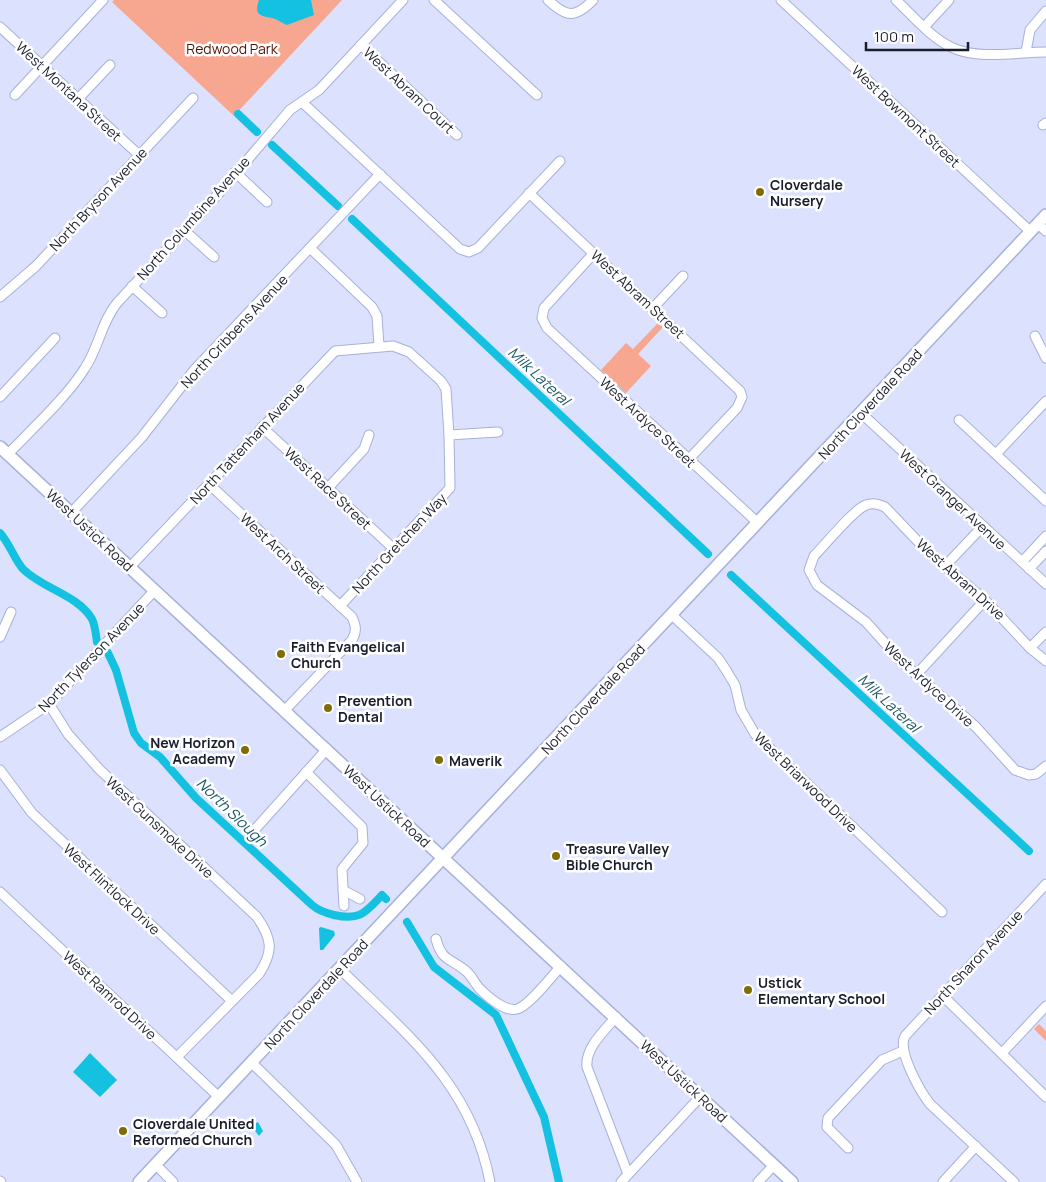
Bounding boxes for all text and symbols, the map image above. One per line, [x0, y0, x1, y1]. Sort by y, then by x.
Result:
scale bar [866, 20, 968, 52]
text: 100 m [874, 26, 914, 47]
street label: West Montana Street [12, 37, 126, 145]
park label: Redwood Park [186, 39, 279, 58]
street label: West Abram Court [359, 43, 459, 137]
street label: West Bowmont Street [848, 61, 964, 171]
street label: North Bryson Avenue [45, 143, 151, 255]
street label: North Columbine Avenue [132, 152, 254, 284]
place label: Cloverdale Nursery [770, 175, 843, 210]
marker: Cloverdale Nursery [754, 186, 766, 198]
street label: West Abram Street [587, 246, 689, 343]
street label: North Cribbens Avenue [176, 270, 292, 392]
water label: Milk Lateral [504, 342, 576, 412]
street label: North Cloverdale Road [814, 345, 926, 463]
street label: West Ardyce Street [596, 372, 700, 472]
street label: North Tattenham Avenue [185, 378, 309, 508]
street label: West Race Street [280, 443, 376, 534]
street label: West Granger Avenue [896, 445, 1010, 553]
street label: West Ustick Road [42, 485, 138, 575]
street label: North Gretchen Way [348, 488, 451, 597]
street label: West Arch Street [236, 509, 330, 598]
street label: West Abram Drive [913, 534, 1009, 624]
street label: North Tylerson Avenue [34, 598, 148, 716]
place label: Faith Evangelical Church [291, 637, 405, 672]
street label: West Ardyce Drive [880, 637, 978, 731]
street label: North Cloverdale Road [537, 640, 649, 758]
marker: Faith Evangelical Church [275, 648, 287, 660]
water label: Milk Lateral [854, 669, 926, 739]
place label: Prevention Dental [338, 691, 412, 726]
marker: Prevention Dental [322, 702, 334, 714]
street label: West Briarwood Drive [750, 728, 862, 836]
place label: New Horizon Academy [150, 733, 235, 768]
marker: New Horizon Academy [239, 744, 251, 756]
place label: Maverik [449, 751, 502, 770]
marker: Maverik [433, 754, 445, 766]
street label: West Ustick Road [339, 761, 435, 851]
street label: West Gunsmoke Drive [102, 772, 218, 882]
water label: North Slough [192, 773, 273, 852]
street label: West Flintlock Drive [60, 839, 164, 939]
place label: Treasure Valley Bible Church [566, 839, 669, 874]
marker: Treasure Valley Bible Church [550, 850, 562, 862]
street label: North Sharon Avenue [919, 906, 1027, 1018]
street label: North Cloverdale Road [260, 935, 372, 1053]
street label: West Ramrod Drive [59, 947, 161, 1043]
place label: Ustick Elementary School [758, 973, 885, 1008]
marker: Ustick Elementary School [742, 984, 754, 996]
street label: West Ustick Road [636, 1036, 732, 1126]
place label: Cloverdale United Reformed Church [133, 1114, 254, 1149]
marker: Cloverdale United Reformed Church [117, 1125, 129, 1137]

